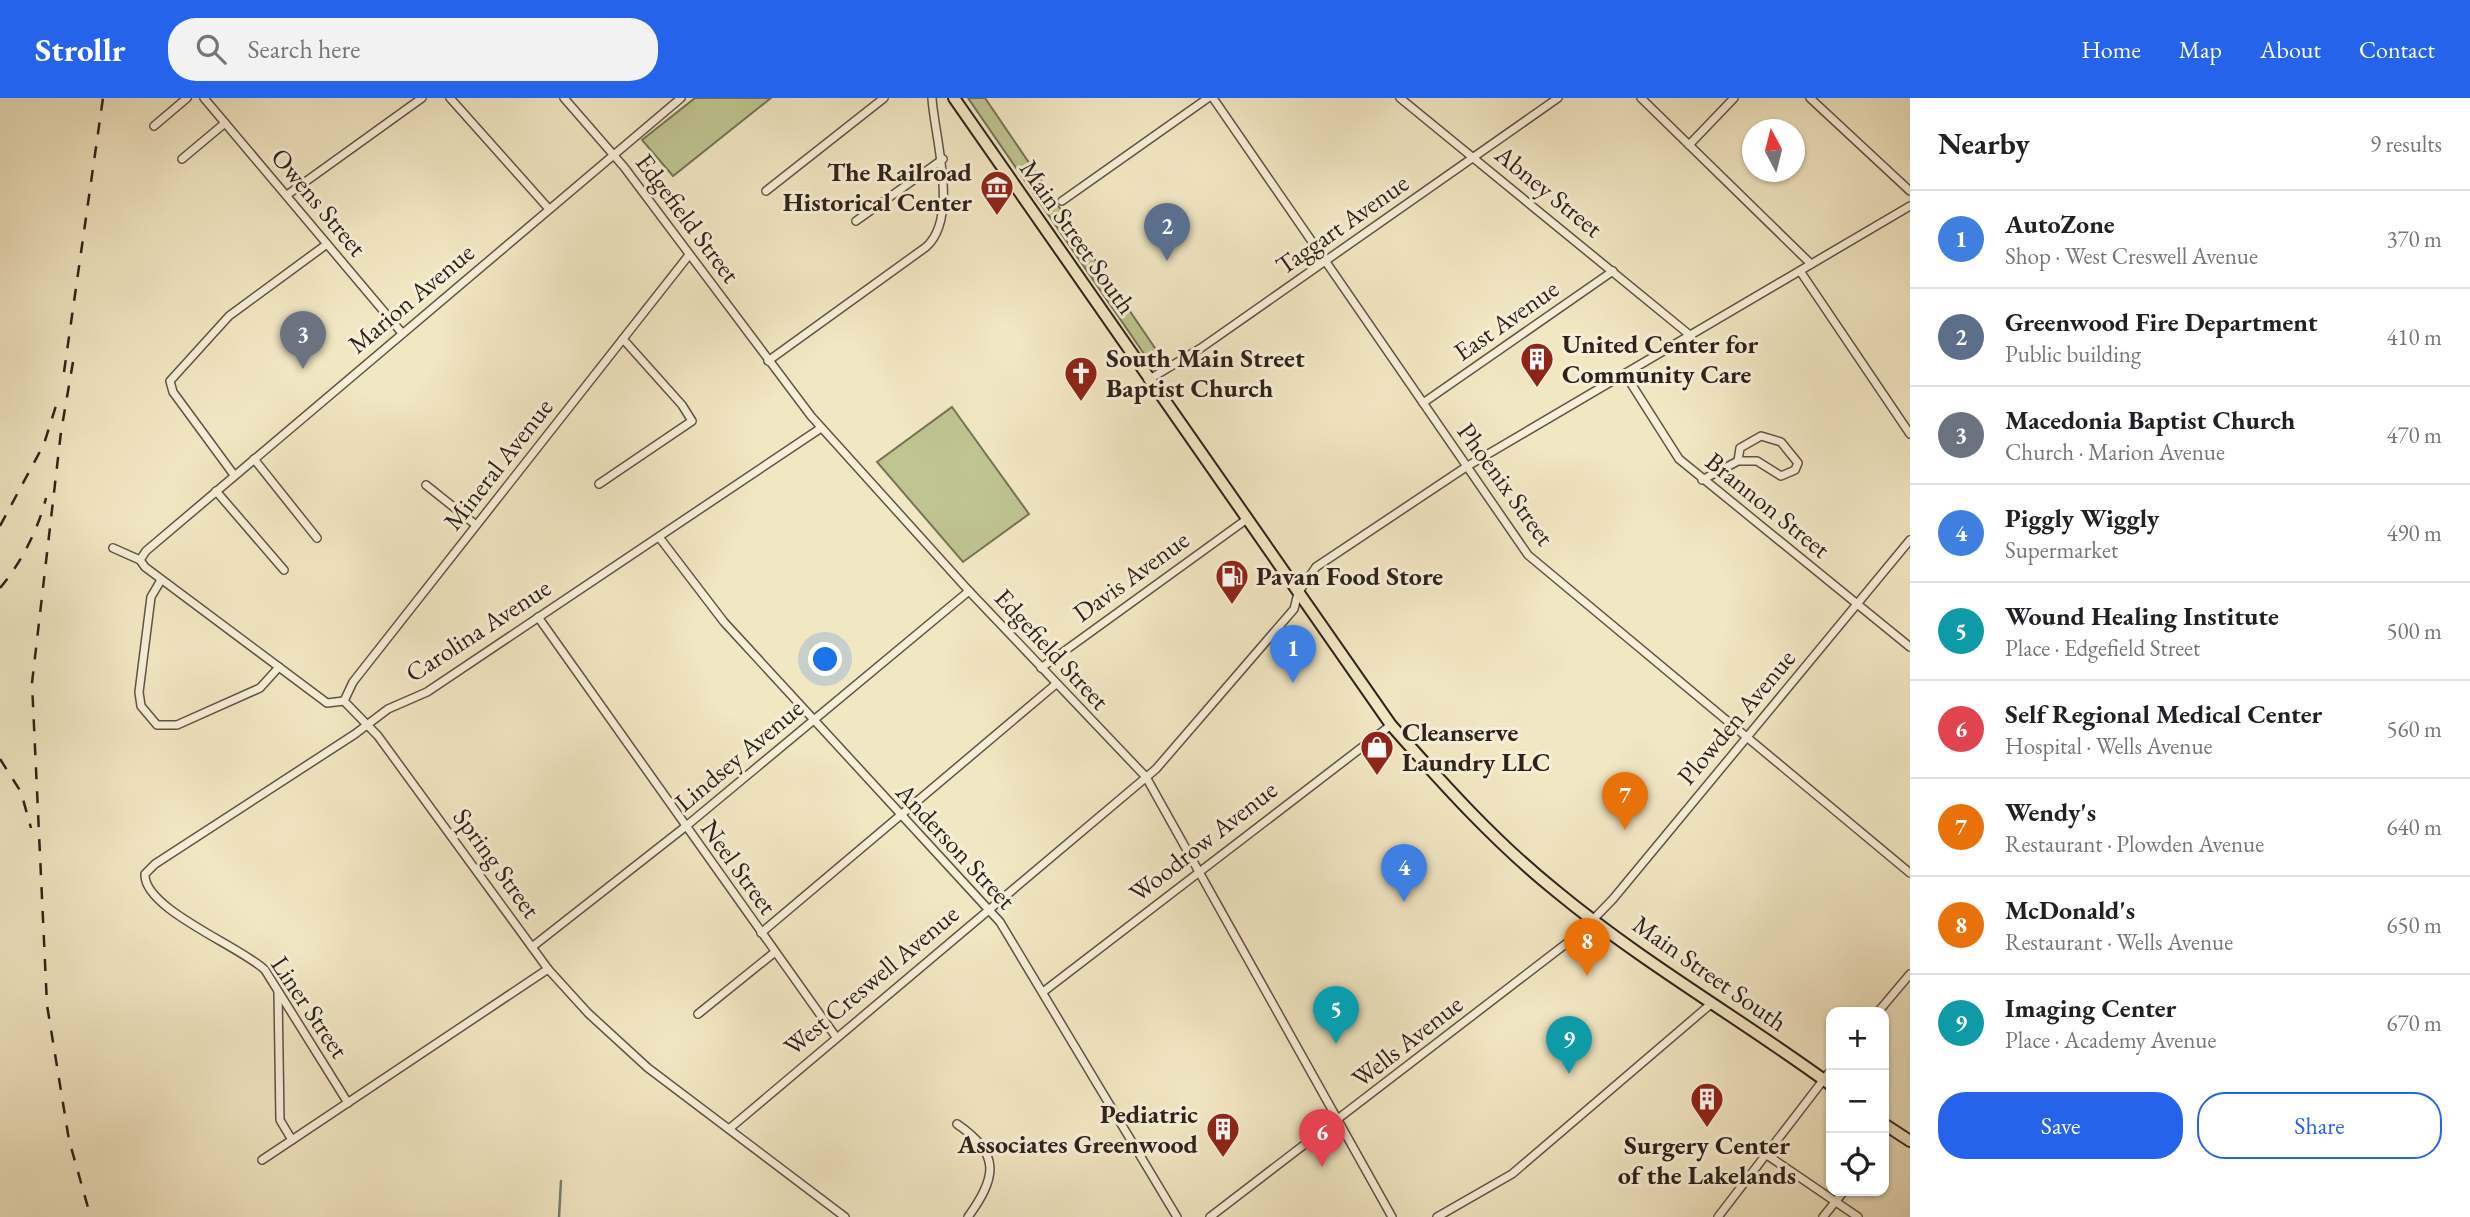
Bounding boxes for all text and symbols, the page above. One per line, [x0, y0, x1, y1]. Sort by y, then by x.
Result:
search box [168, 18, 658, 81]
text: Strollr [35, 28, 126, 71]
icon: search [192, 30, 230, 68]
text: Search here [248, 32, 360, 66]
text: Home [2081, 34, 2141, 65]
text: Map [2179, 34, 2222, 65]
text: About [2260, 34, 2321, 65]
text: Contact [2359, 34, 2435, 65]
north arrow [1742, 119, 1805, 182]
text: Nearby [1938, 124, 2030, 163]
text: 9 results [2370, 129, 2442, 159]
street label: Abney Street [1487, 137, 1610, 245]
street label: Owens Street [264, 141, 374, 263]
street label: Edgefield Street [628, 146, 748, 290]
street label: Main Street South [1012, 153, 1144, 321]
place label: The Railroad Historical Center [783, 155, 973, 219]
street label: Taggart Avenue [1269, 166, 1415, 282]
museum icon: The Railroad Historical Center [978, 168, 1016, 217]
pin: 2 [1144, 203, 1190, 261]
text: AutoZone [2005, 207, 2115, 241]
text: 1 [1955, 224, 1967, 254]
text: 370 m [2386, 224, 2442, 254]
street label: Marion Avenue [341, 235, 481, 361]
text: Shop · West Creswell Avenue [2005, 241, 2258, 271]
street label: East Avenue [1447, 271, 1565, 369]
text: Greenwood Fire Department [2005, 305, 2317, 339]
pin: 3 [280, 311, 326, 369]
text: 2 [1955, 322, 1967, 352]
text: 410 m [2386, 322, 2442, 352]
place label: United Center for Community Care [1562, 327, 1758, 391]
text: Public building [2005, 339, 2141, 369]
building icon: United Center for Community Care [1518, 340, 1556, 389]
place label: South Main Street Baptist Church [1106, 341, 1305, 405]
church icon: South Main Street Baptist Church [1062, 354, 1100, 403]
street label: Mineral Avenue [436, 391, 560, 537]
text: Macedonia Baptist Church [2005, 403, 2295, 437]
street label: Phoenix Street [1450, 416, 1562, 552]
text: 3 [1955, 420, 1967, 450]
text: 470 m [2386, 420, 2442, 450]
text: Church · Marion Avenue [2005, 437, 2225, 467]
street label: Brannon Street [1699, 444, 1837, 566]
text: Piggly Wiggly [2005, 501, 2159, 535]
text: 4 [1955, 518, 1967, 548]
text: 490 m [2386, 518, 2442, 548]
street label: Davis Avenue [1066, 522, 1196, 630]
text: Supermarket [2005, 535, 2118, 565]
fuel station icon: Pavan Food Store [1213, 557, 1251, 606]
place label: Pavan Food Store [1256, 559, 1443, 593]
street label: Carolina Avenue [399, 570, 557, 690]
street label: Edgefield Street [987, 581, 1117, 717]
text: Wound Healing Institute [2005, 599, 2279, 633]
text: 5 [1955, 616, 1967, 646]
text: 500 m [2386, 616, 2442, 646]
pin: 1 [1270, 625, 1316, 683]
text: Place · Edgefield Street [2005, 633, 2200, 663]
your location [808, 642, 842, 676]
street label: Plowden Avenue [1669, 642, 1803, 792]
street label: Lindsey Avenue [667, 691, 811, 819]
text: Self Regional Medical Center [2005, 697, 2322, 731]
text: 6 [1955, 714, 1967, 744]
text: 560 m [2386, 714, 2442, 744]
place label: Cleanserve Laundry LLC [1402, 715, 1550, 779]
shop icon: Cleanserve Laundry LLC [1358, 728, 1396, 777]
text: Hospital · Wells Avenue [2005, 731, 2213, 761]
pin: 7 [1602, 772, 1648, 830]
street label: Woodrow Avenue [1122, 773, 1284, 909]
street label: Anderson Street [888, 775, 1023, 916]
text: Wendy's [2005, 795, 2096, 829]
street label: Spring Street [446, 801, 548, 925]
text: 7 [1955, 812, 1967, 842]
text: 640 m [2386, 812, 2442, 842]
street label: Neel Street [693, 813, 785, 921]
text: Restaurant · Plowden Avenue [2005, 829, 2264, 859]
pin: 4 [1381, 844, 1427, 902]
text: McDonald's [2005, 893, 2135, 927]
street label: West Creswell Avenue [776, 897, 966, 1063]
street label: Main Street South [1626, 907, 1794, 1039]
text: 8 [1955, 910, 1967, 940]
text: 650 m [2386, 910, 2442, 940]
pin: 8 [1564, 918, 1610, 976]
text: Restaurant · Wells Avenue [2005, 927, 2233, 957]
street label: Liner Street [263, 949, 357, 1065]
pin: 5 [1313, 986, 1359, 1044]
street label: Wells Avenue [1345, 987, 1469, 1095]
text: Imaging Center [2005, 991, 2176, 1025]
map controls [1826, 1007, 1889, 1196]
button: + [1826, 1007, 1889, 1070]
text: 9 [1955, 1008, 1967, 1038]
text: 670 m [2386, 1008, 2442, 1038]
pin: 9 [1546, 1016, 1592, 1074]
text: Place · Academy Avenue [2005, 1025, 2216, 1055]
button: − [1826, 1070, 1889, 1133]
building icon: Surgery Center of the Lakelands [1688, 1080, 1726, 1129]
button: Save [1938, 1092, 2183, 1159]
button: Share [2197, 1092, 2442, 1159]
place label: Pediatric Associates Greenwood [956, 1097, 1199, 1161]
pin: 6 [1299, 1109, 1345, 1167]
building icon: Pediatric Associates Greenwood [1204, 1110, 1242, 1159]
place label: Surgery Center of the Lakelands [1618, 1128, 1796, 1192]
button: locate [1826, 1133, 1889, 1196]

